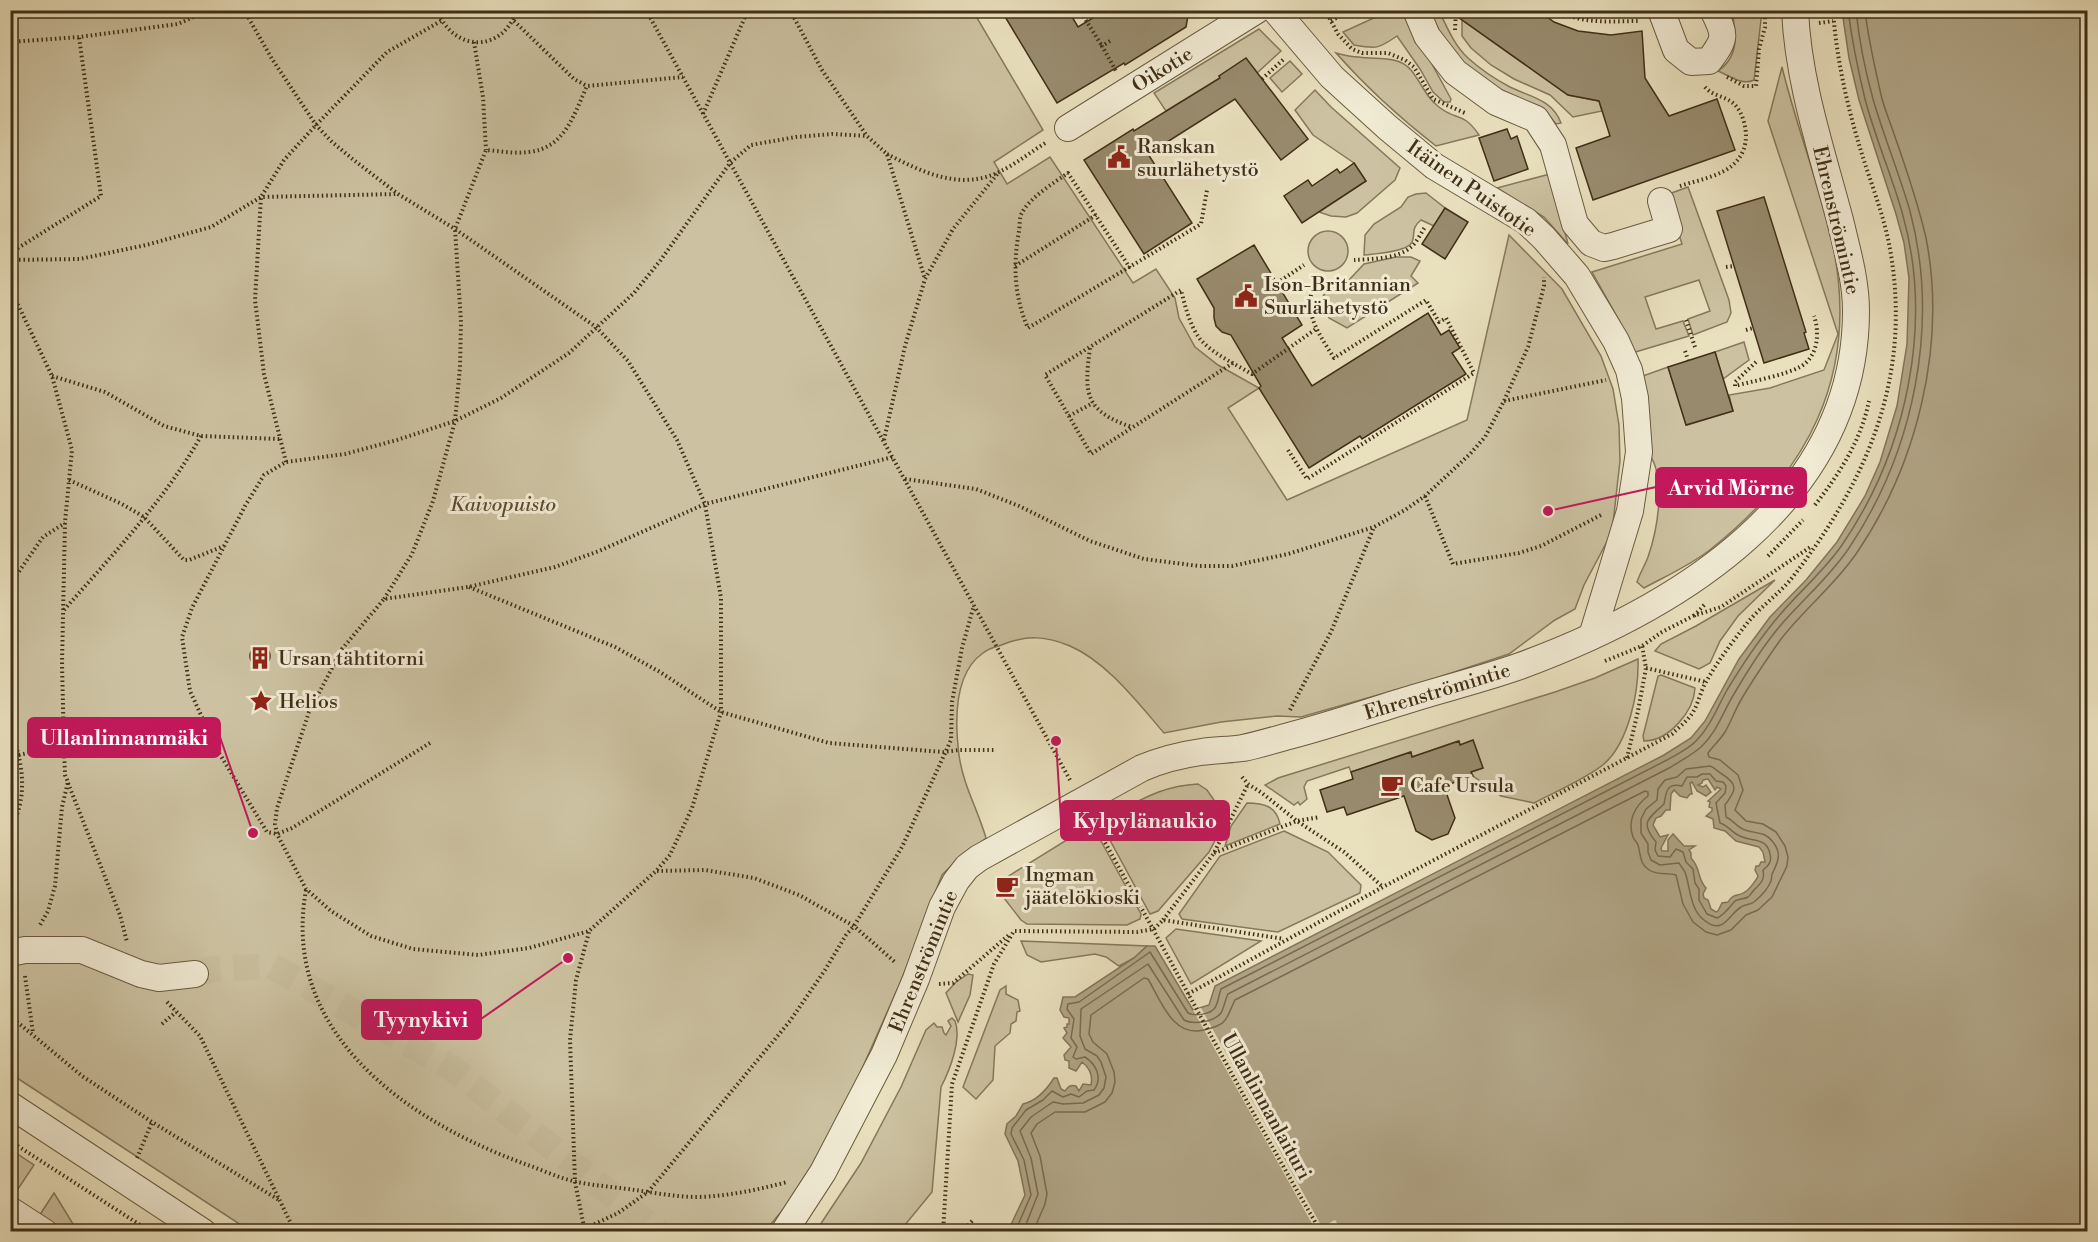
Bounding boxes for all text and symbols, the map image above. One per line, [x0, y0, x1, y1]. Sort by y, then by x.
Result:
street label: Oikotie [1128, 42, 1198, 99]
place label: Ranskan suurlähetystö [1137, 135, 1259, 183]
street label: Itäinen Puistotie [1402, 135, 1541, 243]
public building icon: Ranskan suurlähetystö [1106, 144, 1132, 170]
street label: Ehrenströmintie [1806, 144, 1865, 297]
place label: Ison-Britannian Suurlähetystö [1264, 273, 1411, 321]
public building icon: Ison-Britannian Suurlähetystö [1233, 283, 1259, 309]
callout: Arvid Mörne [1656, 468, 1806, 507]
text: Arvid Mörne [1667, 476, 1794, 502]
park label: Kaivopuisto [450, 493, 556, 518]
building icon: Ursan tähtitorni [247, 645, 273, 671]
place label: Ursan tähtitorni [278, 647, 425, 672]
street label: Ehrenströmintie [1361, 658, 1514, 727]
place icon: Helios [248, 688, 274, 714]
place label: Helios [279, 690, 338, 715]
callout: Ullanlinnanmäki [28, 718, 220, 757]
text: Ullanlinnanmäki [40, 726, 208, 752]
cafe icon: Cafe Ursula [1379, 772, 1405, 798]
place label: Cafe Ursula [1410, 774, 1515, 799]
callout: Kylpylänaukio [1061, 801, 1229, 840]
text: Kylpylänaukio [1073, 809, 1217, 835]
place label: Ingman jäätelökioski [1024, 863, 1140, 911]
cafe icon: Ingman jäätelökioski [994, 873, 1020, 899]
street label: Ehrenströmintie [884, 887, 964, 1037]
callout: Tyynykivi [362, 1000, 481, 1039]
text: Tyynykivi [374, 1008, 469, 1034]
street label: Ullanlinnanlaituri [1215, 1029, 1316, 1185]

